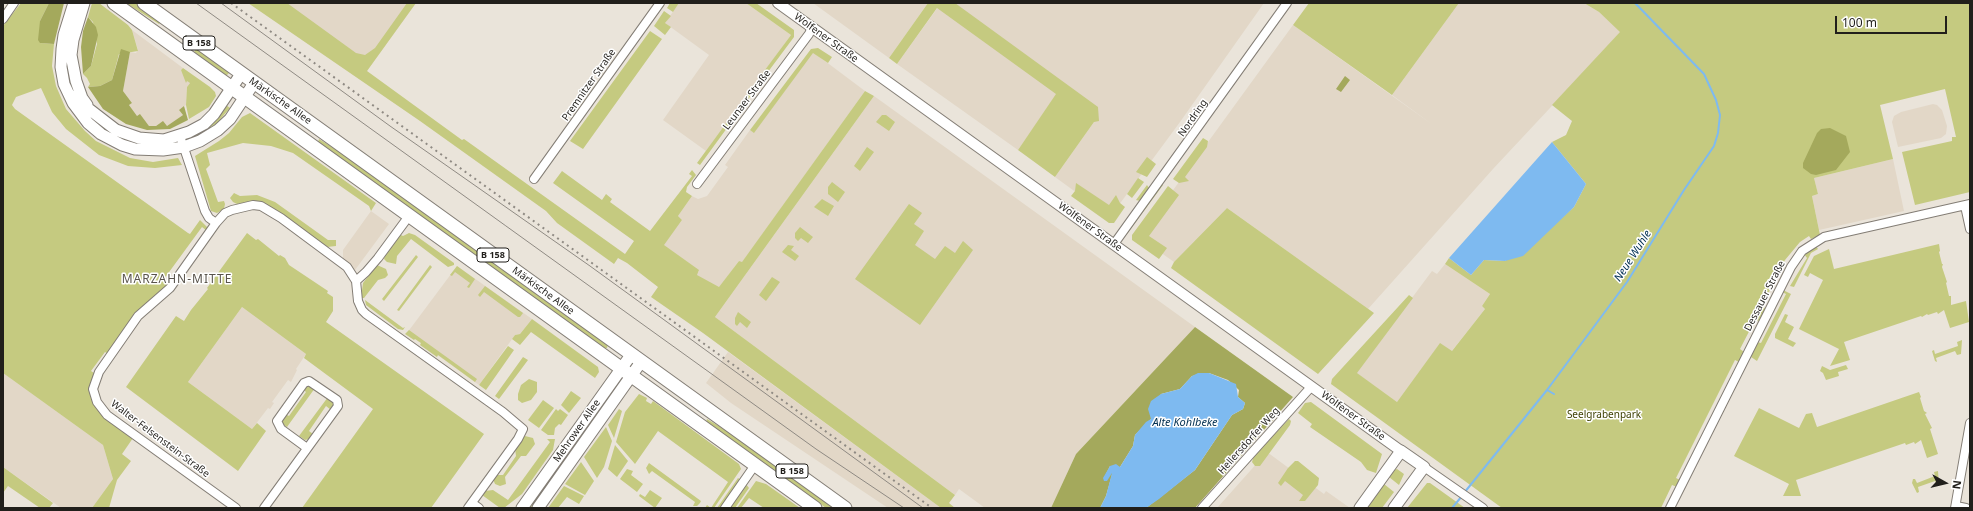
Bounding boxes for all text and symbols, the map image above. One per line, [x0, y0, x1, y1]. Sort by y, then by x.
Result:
scale bar [1837, 8, 1949, 34]
street label: Wolfener Straße [792, 11, 860, 65]
text: 100 m [1842, 14, 1877, 31]
road number: B 158 [183, 36, 215, 50]
street label: Premnitzer Straße [560, 47, 618, 123]
street label: Leunaer Straße [721, 68, 773, 132]
street label: Märkische Allee [246, 75, 314, 127]
street label: Nordring [1176, 97, 1210, 139]
street label: Wolfener Straße [1056, 200, 1124, 254]
water label: Neue Wuhle [1612, 228, 1654, 284]
road number: B 158 [477, 248, 509, 262]
street label: Dessauer Straße [1742, 259, 1788, 333]
street label: Märkische Allee [510, 265, 576, 317]
district label: MARZAHN-MITTE [122, 273, 232, 287]
street label: Wolfener Straße [1319, 389, 1387, 443]
street label: Mehrower Allee [551, 397, 603, 465]
street label: Walter-Felsenstein-Straße [108, 398, 212, 480]
street label: Hellersdorfer Weg [1216, 405, 1282, 477]
park label: Seelgrabenpark [1567, 409, 1641, 421]
water label: Alte Kohlbeke [1152, 416, 1218, 430]
north arrow [1925, 463, 1965, 503]
road number: B 158 [776, 464, 808, 478]
text: N [1949, 479, 1965, 490]

